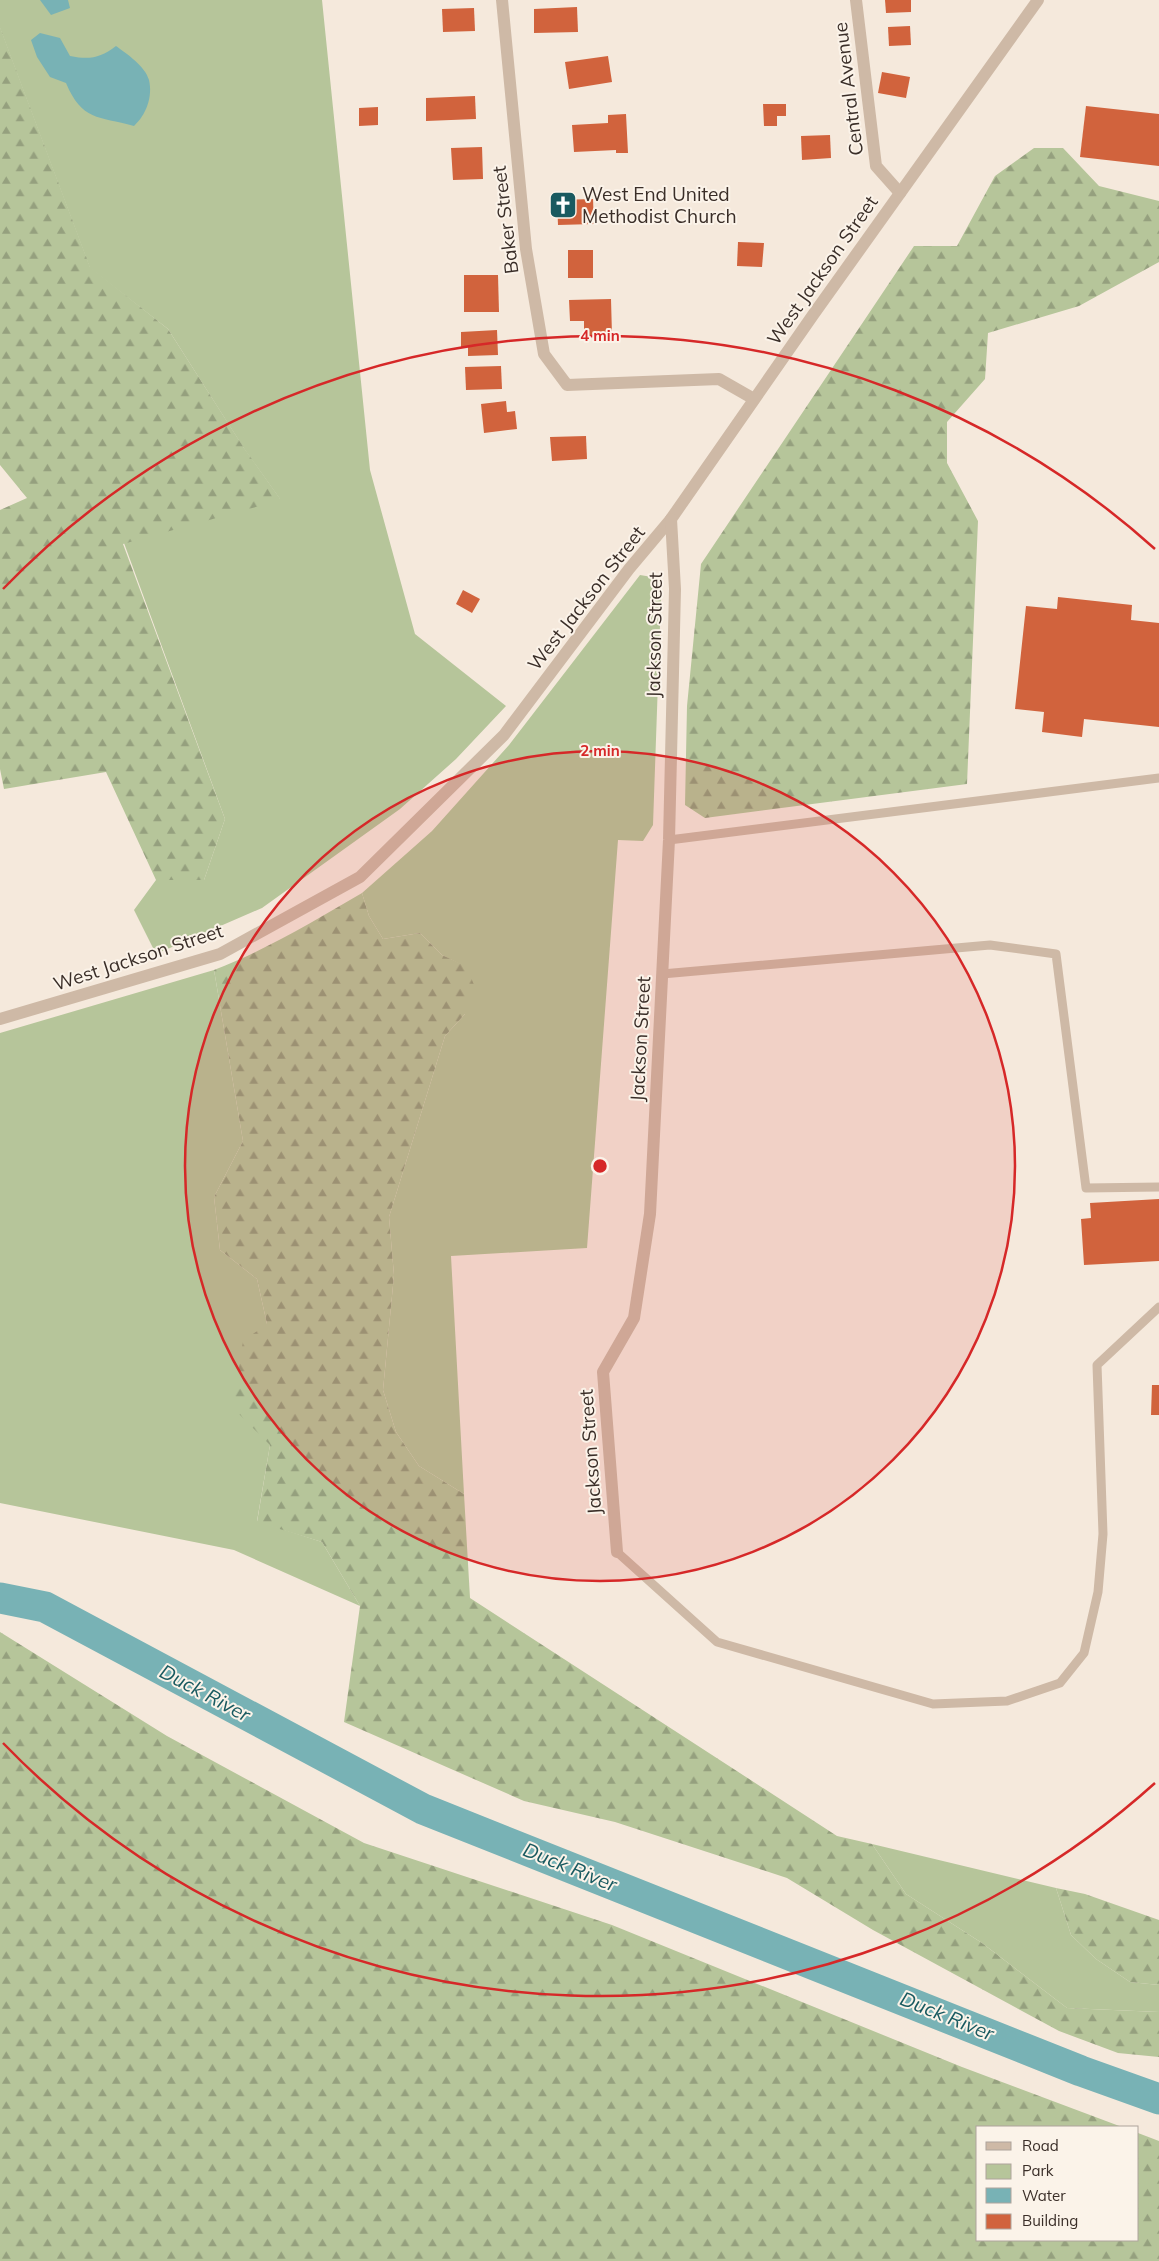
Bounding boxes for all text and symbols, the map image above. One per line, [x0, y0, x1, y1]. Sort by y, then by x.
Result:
street label: Central Avenue [828, 21, 868, 157]
street label: Baker Street [486, 164, 524, 275]
place label: West End United Methodist Church [582, 182, 737, 228]
church icon: West End United Methodist Church [548, 190, 578, 220]
street label: West Jackson Street [761, 190, 883, 349]
text: 4 min [580, 326, 620, 345]
street label: West Jackson Street [522, 521, 650, 675]
street label: Jackson Street [641, 572, 667, 698]
text: 2 min [580, 741, 620, 760]
street label: West Jackson Street [50, 918, 226, 996]
street label: Jackson Street [625, 975, 655, 1102]
centre of rings [591, 1157, 609, 1175]
street label: Jackson Street [574, 1388, 606, 1515]
water label: Duck River [156, 1658, 256, 1727]
water label: Duck River [520, 1836, 621, 1897]
water label: Duck River [897, 1985, 998, 2046]
legend [976, 2126, 1139, 2241]
text: Road [1022, 2136, 1059, 2155]
text: Park [1022, 2161, 1054, 2180]
text: Water [1022, 2186, 1066, 2205]
text: Building [1022, 2211, 1078, 2230]

